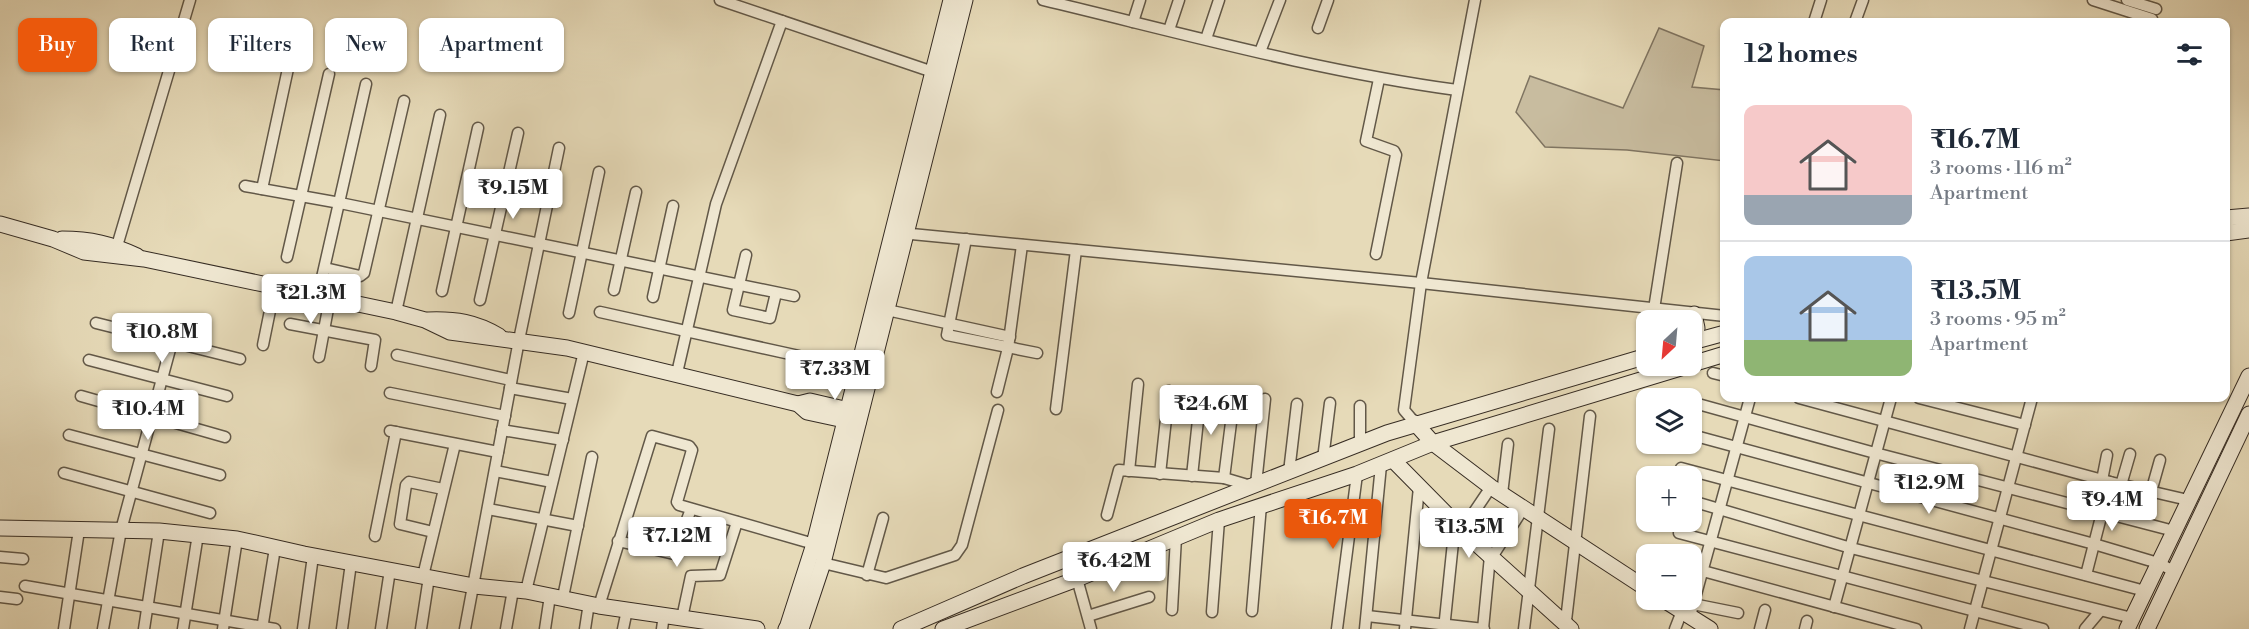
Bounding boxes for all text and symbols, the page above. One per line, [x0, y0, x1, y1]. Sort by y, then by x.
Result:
chip: Buy [18, 18, 97, 72]
chip: Rent [109, 18, 196, 72]
chip: Filters [208, 18, 313, 72]
chip: New [325, 18, 407, 72]
chip: Apartment [419, 18, 564, 72]
text: 12 homes [1744, 38, 1858, 70]
icon: filters [2173, 38, 2206, 71]
text: ₹16.7M [1930, 124, 2020, 156]
icon: home [1792, 129, 1864, 201]
text: 3 rooms · 116 m² [1930, 156, 2072, 181]
pin: ₹9.15M [464, 169, 562, 220]
text: ₹9.15M [478, 176, 548, 201]
text: Apartment [1930, 181, 2028, 206]
pin: ₹21.3M [262, 274, 360, 325]
text: ₹13.5M [1930, 275, 2021, 307]
icon: home [1792, 280, 1864, 352]
text: ₹21.3M [276, 281, 346, 306]
text: 3 rooms · 95 m² [1930, 307, 2066, 332]
north arrow [1636, 310, 1702, 376]
map controls [1636, 310, 1702, 610]
pin: ₹10.8M [113, 313, 211, 364]
text: ₹10.8M [126, 320, 198, 345]
text: Apartment [1930, 332, 2028, 357]
pin: ₹7.33M [786, 350, 884, 401]
text: ₹7.33M [799, 357, 871, 382]
pin: ₹24.6M [1162, 385, 1260, 436]
button: layers [1636, 388, 1702, 454]
pin: ₹10.4M [99, 390, 197, 441]
text: ₹24.6M [1174, 392, 1248, 417]
text: ₹10.4M [112, 397, 185, 422]
pin: ₹12.9M [1880, 464, 1978, 515]
button: + [1636, 466, 1702, 532]
text: ₹12.9M [1893, 471, 1965, 496]
pin: ₹9.4M [2070, 481, 2154, 532]
text: ₹9.4M [2081, 488, 2143, 513]
pin: ₹16.7M [1284, 499, 1382, 550]
text: ₹16.7M [1298, 506, 1368, 531]
pin: ₹13.5M [1420, 508, 1518, 559]
text: ₹13.5M [1434, 515, 1504, 540]
pin: ₹7.12M [628, 517, 726, 568]
text: ₹7.12M [642, 524, 712, 549]
pin: ₹6.42M [1065, 542, 1163, 593]
button: − [1636, 544, 1702, 610]
text: ₹6.42M [1077, 549, 1151, 574]

